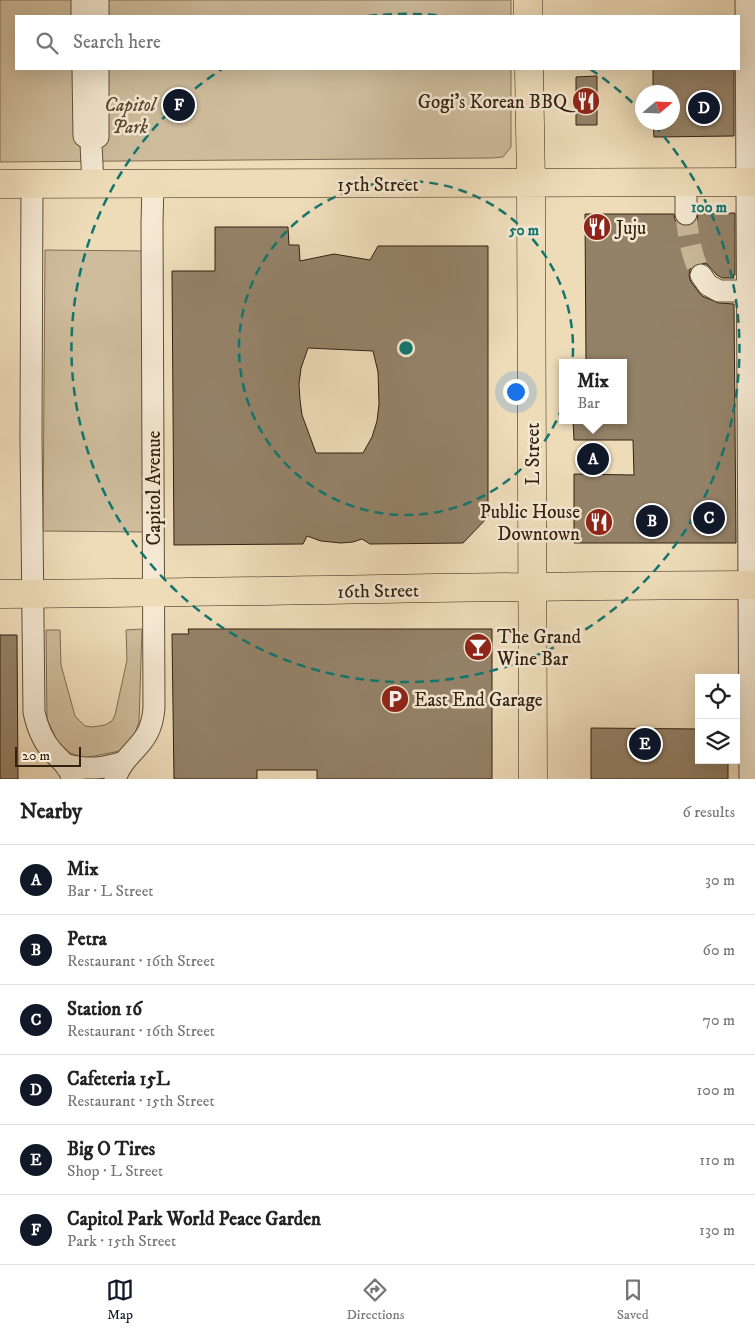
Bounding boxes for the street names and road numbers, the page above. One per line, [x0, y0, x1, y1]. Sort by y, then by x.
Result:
street label: 15th Street [337, 174, 419, 197]
street label: L Street [522, 423, 545, 485]
street label: Capitol Avenue [143, 430, 166, 545]
street label: 16th Street [337, 579, 419, 604]

